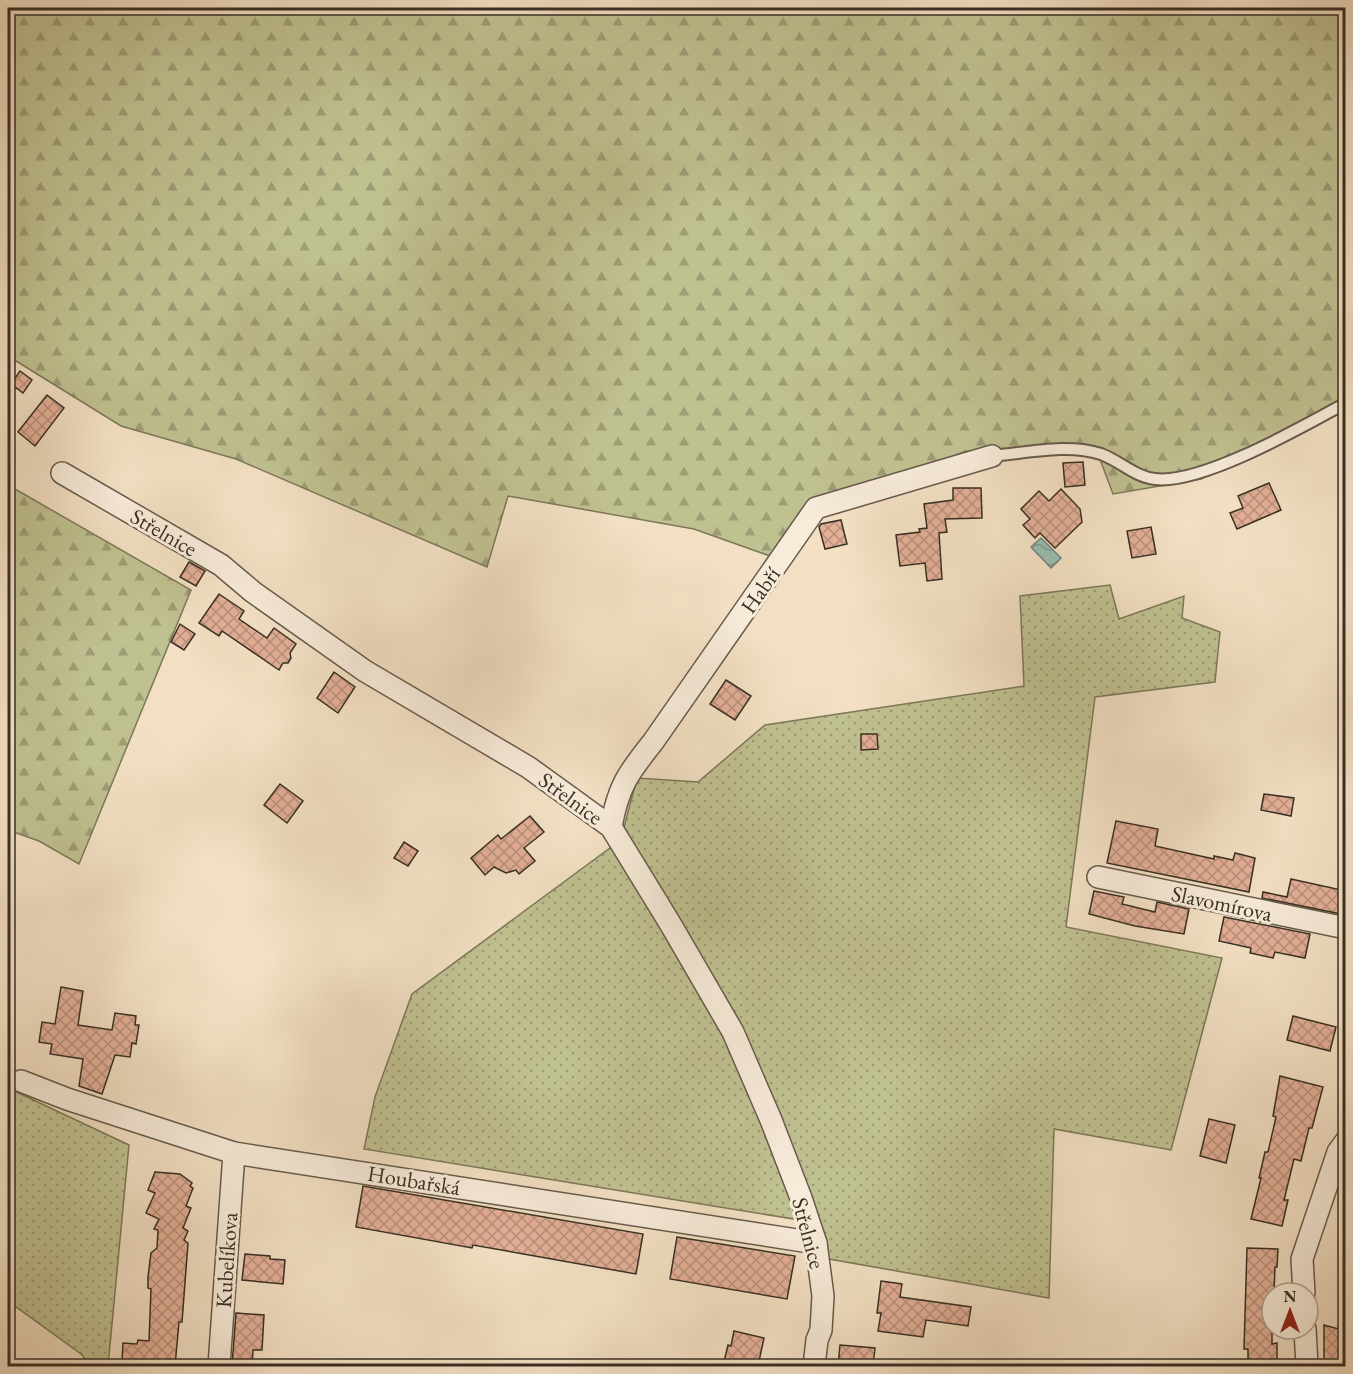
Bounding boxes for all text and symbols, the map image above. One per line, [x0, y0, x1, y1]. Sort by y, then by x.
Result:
street label: Střelnice [125, 502, 203, 563]
street label: Habří [734, 561, 787, 619]
street label: Střelnice [533, 765, 609, 832]
street label: Slavomírova [1169, 879, 1275, 928]
street label: Houbařská [365, 1159, 463, 1202]
street label: Střelnice [785, 1194, 832, 1272]
street label: Kubelíkova [209, 1211, 244, 1309]
north arrow [1260, 1281, 1320, 1341]
text: N [1284, 1286, 1297, 1307]

